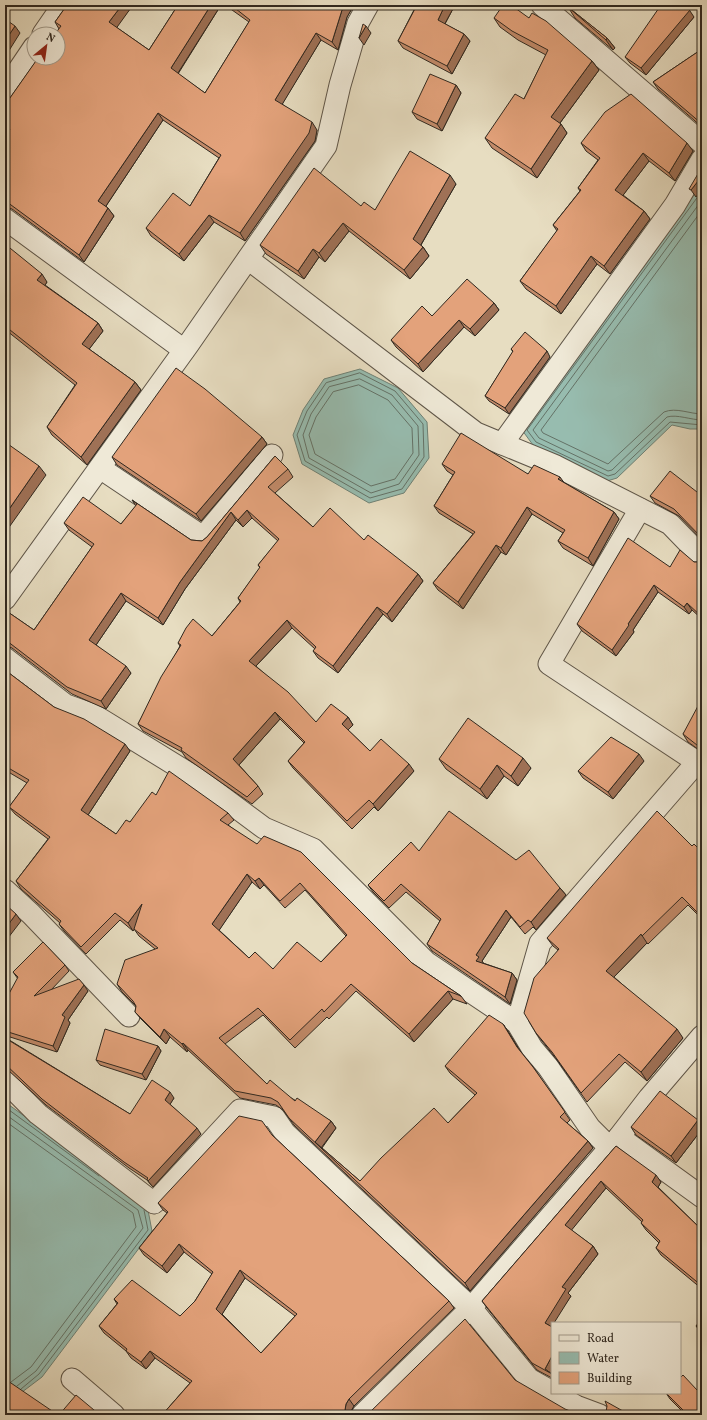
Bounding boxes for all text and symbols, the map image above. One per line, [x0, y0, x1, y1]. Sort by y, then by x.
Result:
north arrow [26, 26, 66, 66]
text: N [43, 30, 57, 47]
legend [551, 1322, 681, 1394]
text: Road [587, 1331, 614, 1347]
text: Water [587, 1351, 619, 1367]
text: Building [587, 1371, 632, 1387]

